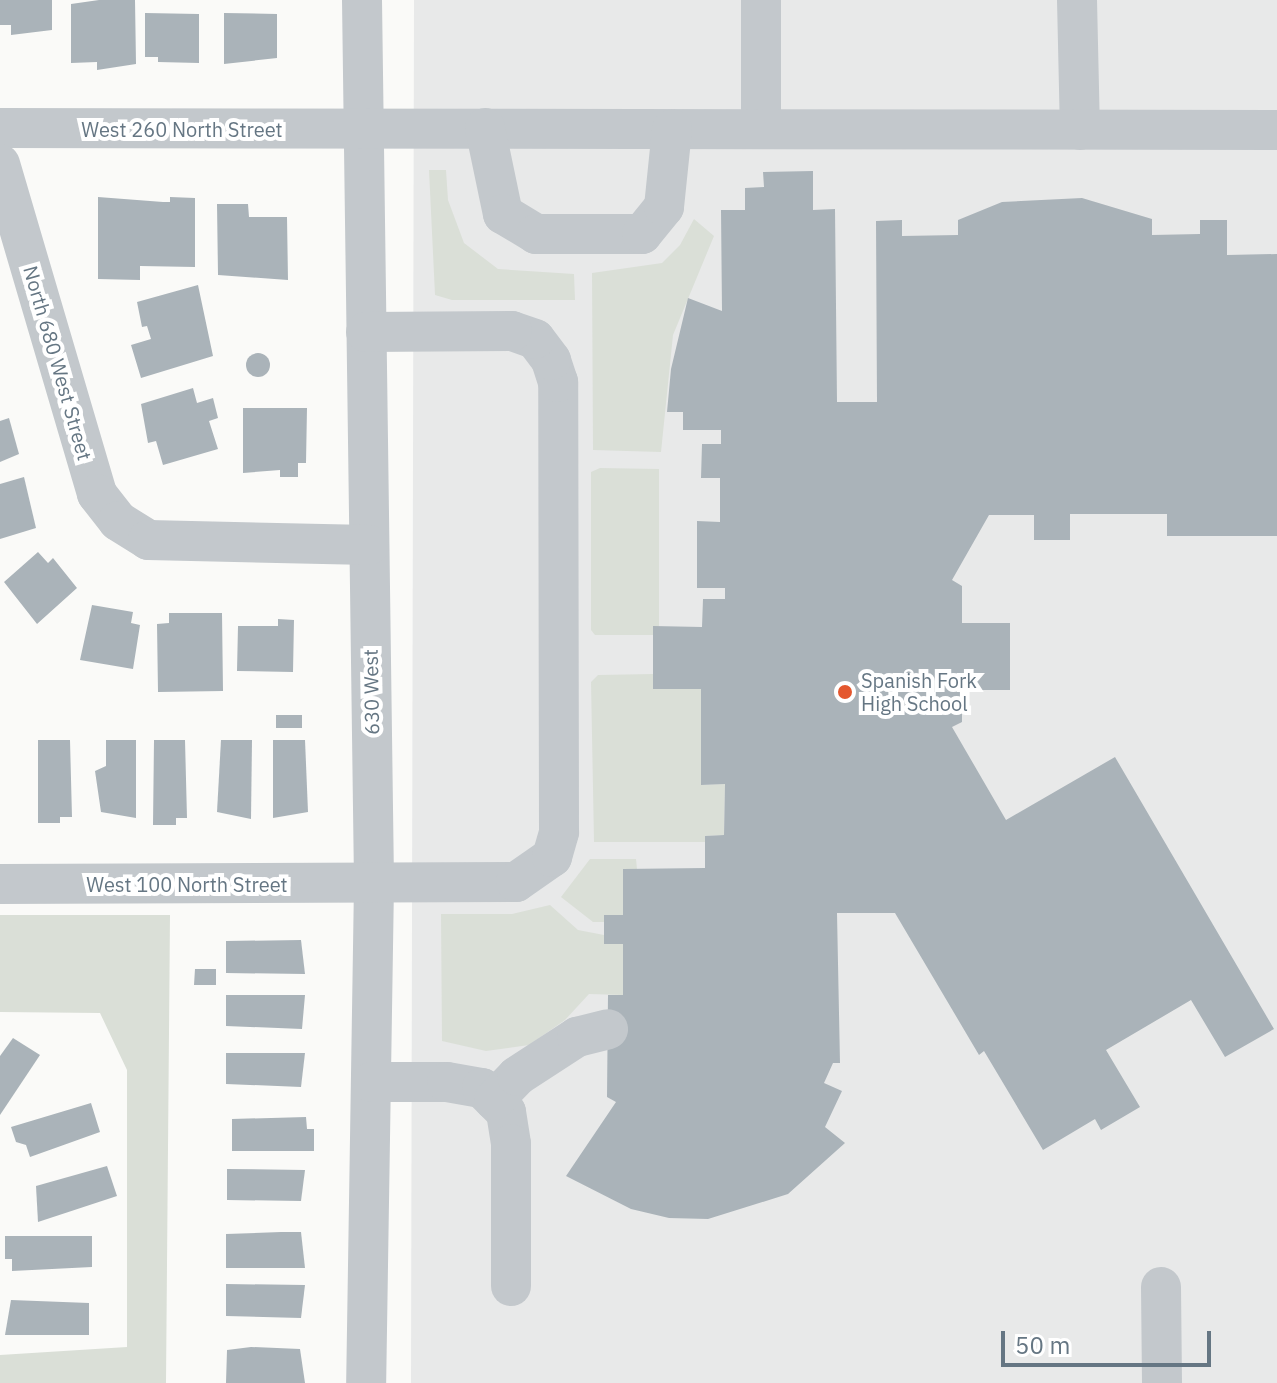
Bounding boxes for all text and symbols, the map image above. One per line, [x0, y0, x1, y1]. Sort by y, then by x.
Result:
street label: West 260 North Street [81, 117, 283, 141]
street label: North 680 West Street [19, 263, 97, 463]
street label: 630 West [358, 649, 384, 735]
place label: Spanish Fork High School [861, 668, 977, 715]
marker: Spanish Fork High School [836, 683, 854, 701]
street label: West 100 North Street [86, 872, 288, 896]
scale bar [1005, 1315, 1215, 1365]
text: 50 m [1015, 1329, 1070, 1361]

